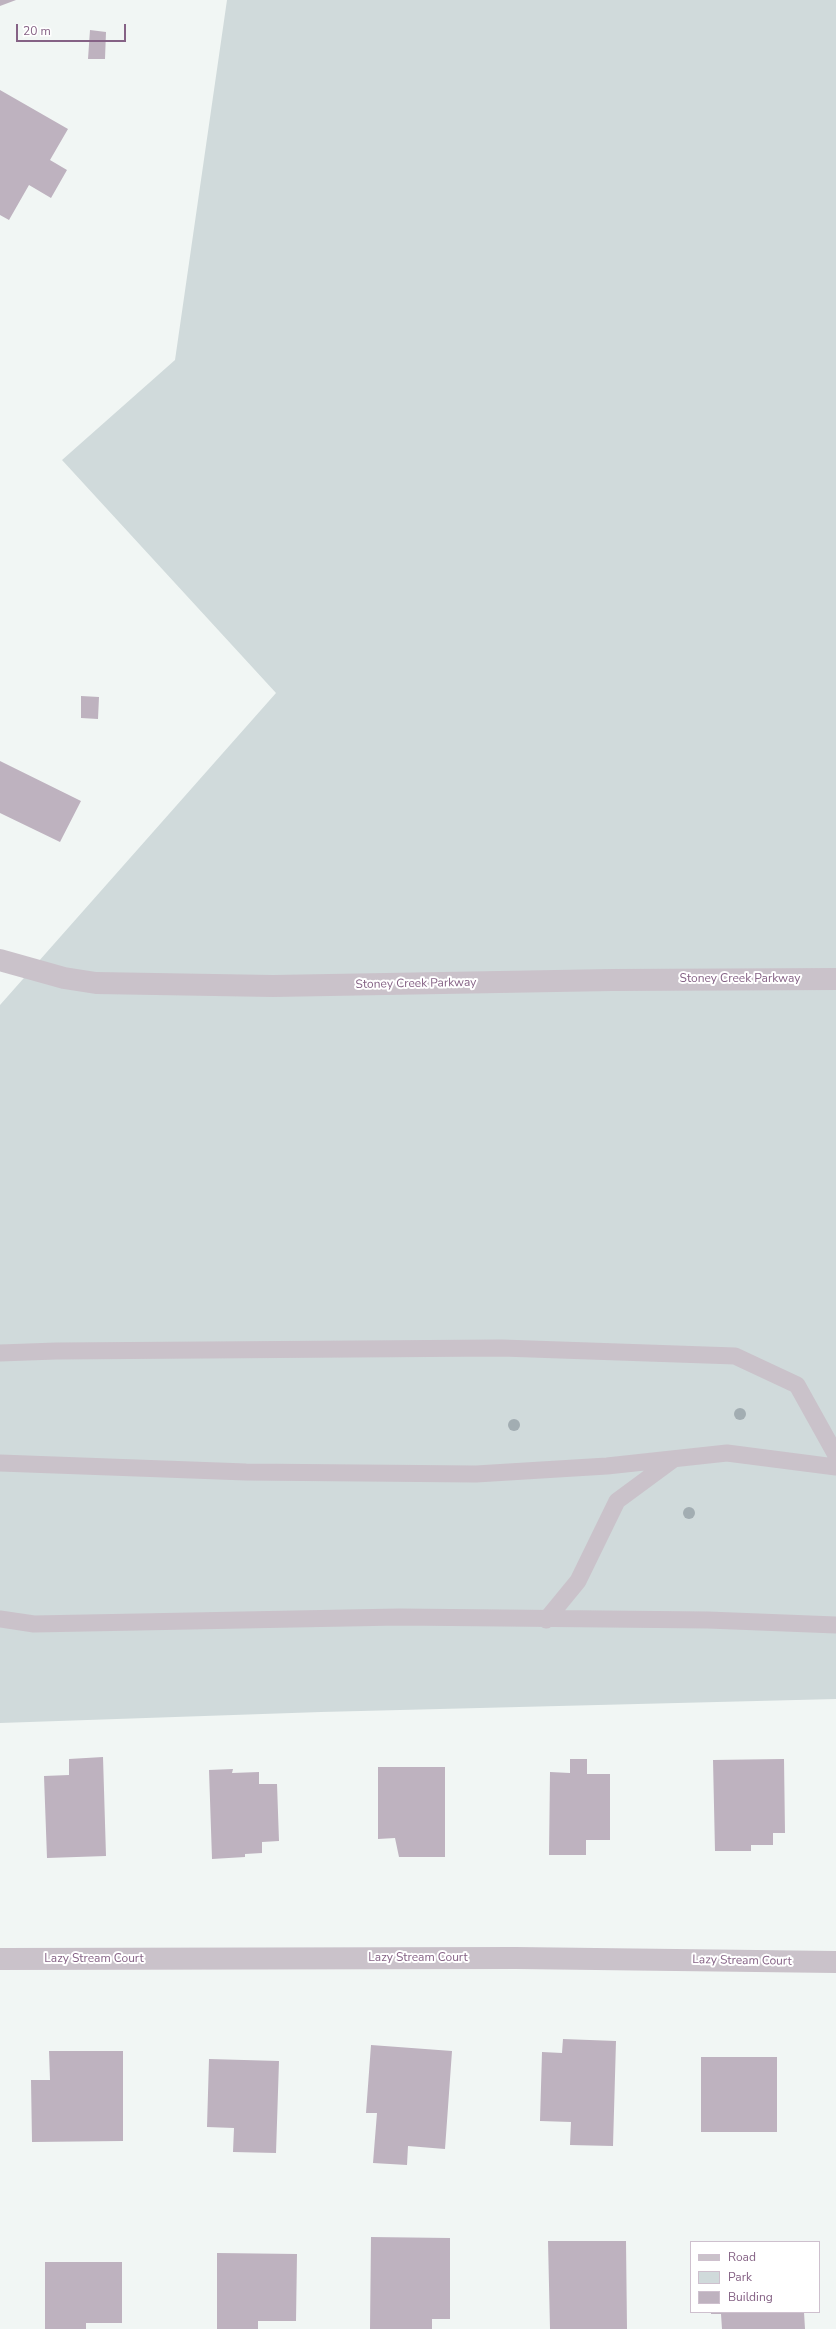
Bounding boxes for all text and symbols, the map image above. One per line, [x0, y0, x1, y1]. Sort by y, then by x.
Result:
scale bar [18, 16, 128, 42]
text: 20 m [23, 23, 51, 39]
street label: Stoney Creek Parkway [680, 972, 800, 986]
street label: Stoney Creek Parkway [355, 976, 477, 992]
street label: Lazy Stream Court [368, 1951, 468, 1965]
street label: Lazy Stream Court [44, 1952, 144, 1966]
street label: Lazy Stream Court [692, 1953, 792, 1969]
legend [690, 2241, 820, 2313]
text: Road [728, 2249, 756, 2265]
text: Park [728, 2269, 752, 2285]
text: Building [728, 2289, 773, 2305]

